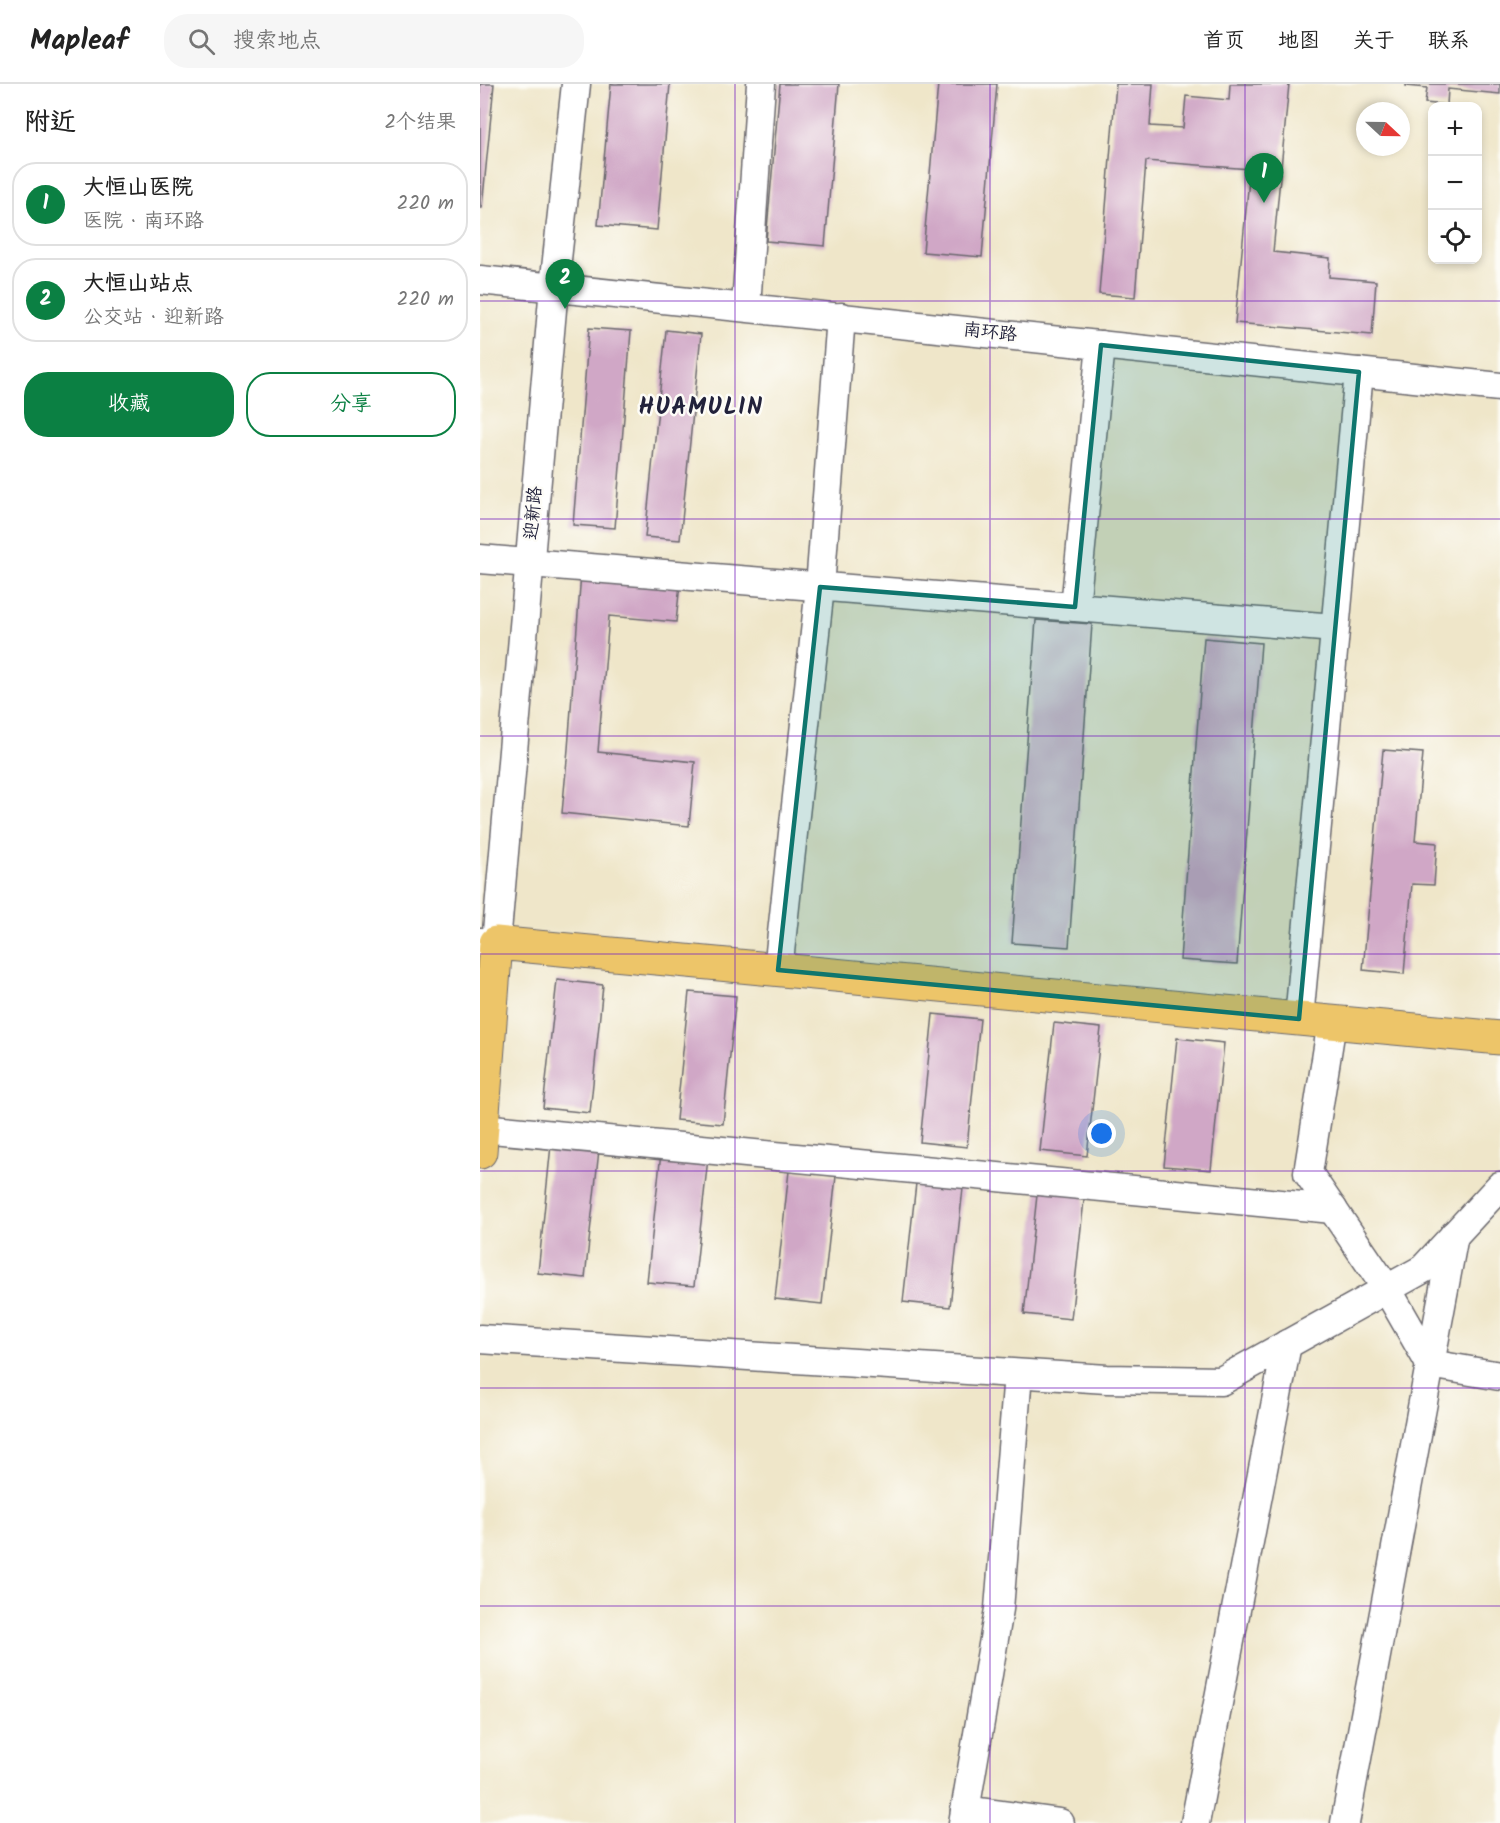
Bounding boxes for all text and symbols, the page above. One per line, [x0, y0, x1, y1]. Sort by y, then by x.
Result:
search box [164, 14, 584, 68]
text: Mapleaf [30, 19, 128, 64]
text: 搜索地点 [233, 24, 321, 59]
icon: search [185, 25, 218, 58]
text: 首页 [1203, 25, 1245, 58]
text: 地图 [1278, 25, 1320, 58]
text: 关于 [1353, 25, 1395, 58]
text: 联系 [1428, 25, 1470, 58]
text: 附近 [24, 102, 76, 144]
north arrow [1356, 102, 1410, 156]
map controls [1428, 102, 1482, 264]
button: + [1428, 102, 1482, 156]
text: 2个结果 [384, 107, 456, 139]
pin: 1 [1244, 154, 1284, 203]
button: − [1428, 156, 1482, 210]
text: 大恒山医院 [83, 171, 193, 206]
text: 1 [42, 188, 49, 220]
text: 220 m [397, 188, 454, 220]
text: 医院 · 南环路 [83, 206, 204, 238]
button: locate [1428, 210, 1482, 264]
pin: 2 [546, 260, 584, 309]
text: 大恒山站点 [83, 267, 193, 302]
text: 2 [40, 284, 51, 316]
text: 220 m [397, 284, 454, 316]
text: 公交站 · 迎新路 [83, 302, 224, 334]
street label: 南环路 [962, 316, 1018, 350]
button: 收藏 [24, 372, 234, 437]
button: 分享 [246, 372, 456, 437]
district label: HUAMULIN [638, 388, 764, 427]
street label: 迎新路 [517, 485, 551, 541]
your location [1087, 1119, 1116, 1148]

